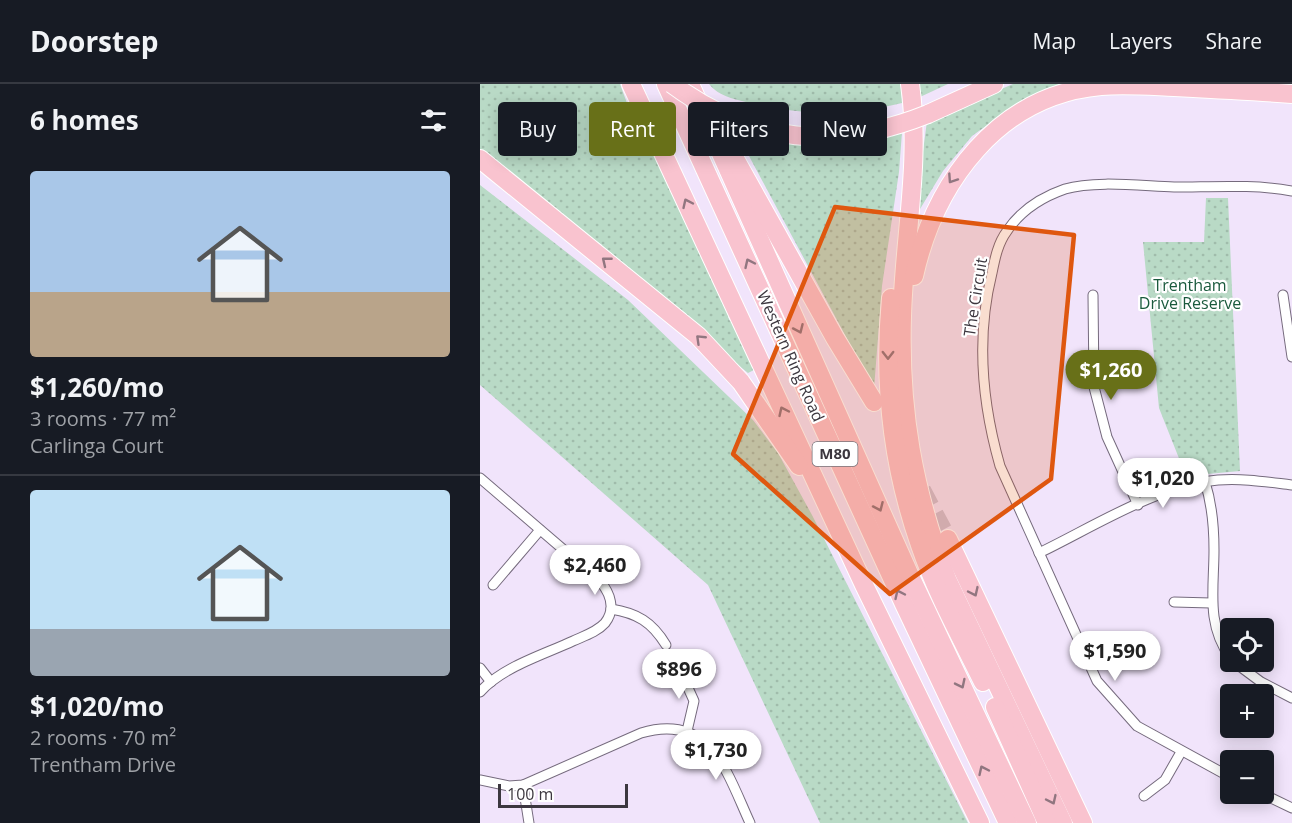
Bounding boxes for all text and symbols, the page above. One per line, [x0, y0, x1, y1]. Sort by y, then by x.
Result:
text: Doorstep [30, 22, 158, 60]
text: Map [1033, 27, 1076, 55]
text: Layers [1109, 27, 1173, 55]
text: Share [1206, 27, 1262, 55]
text: 6 homes [30, 102, 139, 138]
chip: Buy [498, 102, 577, 156]
chip: Rent [589, 102, 676, 156]
chip: Filters [688, 102, 789, 156]
chip: New [801, 102, 887, 156]
icon: filters [417, 104, 450, 137]
one-way arrow [949, 173, 960, 184]
one-way arrow [682, 199, 694, 210]
icon: home [186, 210, 294, 318]
street label: The Circuit [958, 256, 992, 338]
one-way arrow [602, 257, 613, 268]
one-way arrow [744, 259, 756, 270]
park label: Trentham Drive Reserve [1139, 274, 1241, 314]
street label: Western Ring Road [752, 287, 830, 425]
one-way arrow [792, 323, 804, 334]
one-way arrow [697, 336, 708, 347]
one-way arrow [882, 350, 894, 359]
pin: $1,260 [1062, 350, 1160, 401]
text: $1,260 [1080, 356, 1142, 383]
text: $1,260/mo [30, 369, 164, 405]
text: 3 rooms · 77 m² [30, 405, 176, 432]
one-way arrow [779, 406, 791, 417]
text: Carlinga Court [30, 432, 164, 459]
road number: M80 [812, 442, 858, 466]
pin: $1,020 [1114, 458, 1212, 509]
text: $1,020 [1132, 464, 1194, 491]
one-way arrow [871, 501, 883, 512]
icon: home [186, 529, 294, 637]
pin: $2,460 [546, 545, 644, 596]
text: $2,460 [564, 551, 626, 578]
one-way arrow [967, 585, 978, 596]
one-way arrow [895, 589, 907, 600]
map controls [1220, 618, 1274, 804]
button: locate [1220, 618, 1274, 672]
pin: $1,590 [1066, 631, 1164, 682]
text: $1,590 [1084, 637, 1146, 664]
pin: $896 [643, 649, 715, 700]
text: $896 [656, 655, 702, 682]
one-way arrow [953, 678, 965, 689]
button: + [1220, 684, 1274, 738]
text: $1,020/mo [30, 688, 164, 724]
text: 2 rooms · 70 m² [30, 724, 176, 751]
pin: $1,730 [667, 730, 765, 781]
text: $1,730 [685, 736, 747, 763]
button: − [1220, 750, 1274, 804]
text: Trentham Drive [30, 751, 176, 778]
one-way arrow [978, 766, 990, 777]
scale bar [498, 781, 628, 808]
text: 100 m [507, 783, 553, 805]
one-way arrow [1045, 793, 1057, 804]

